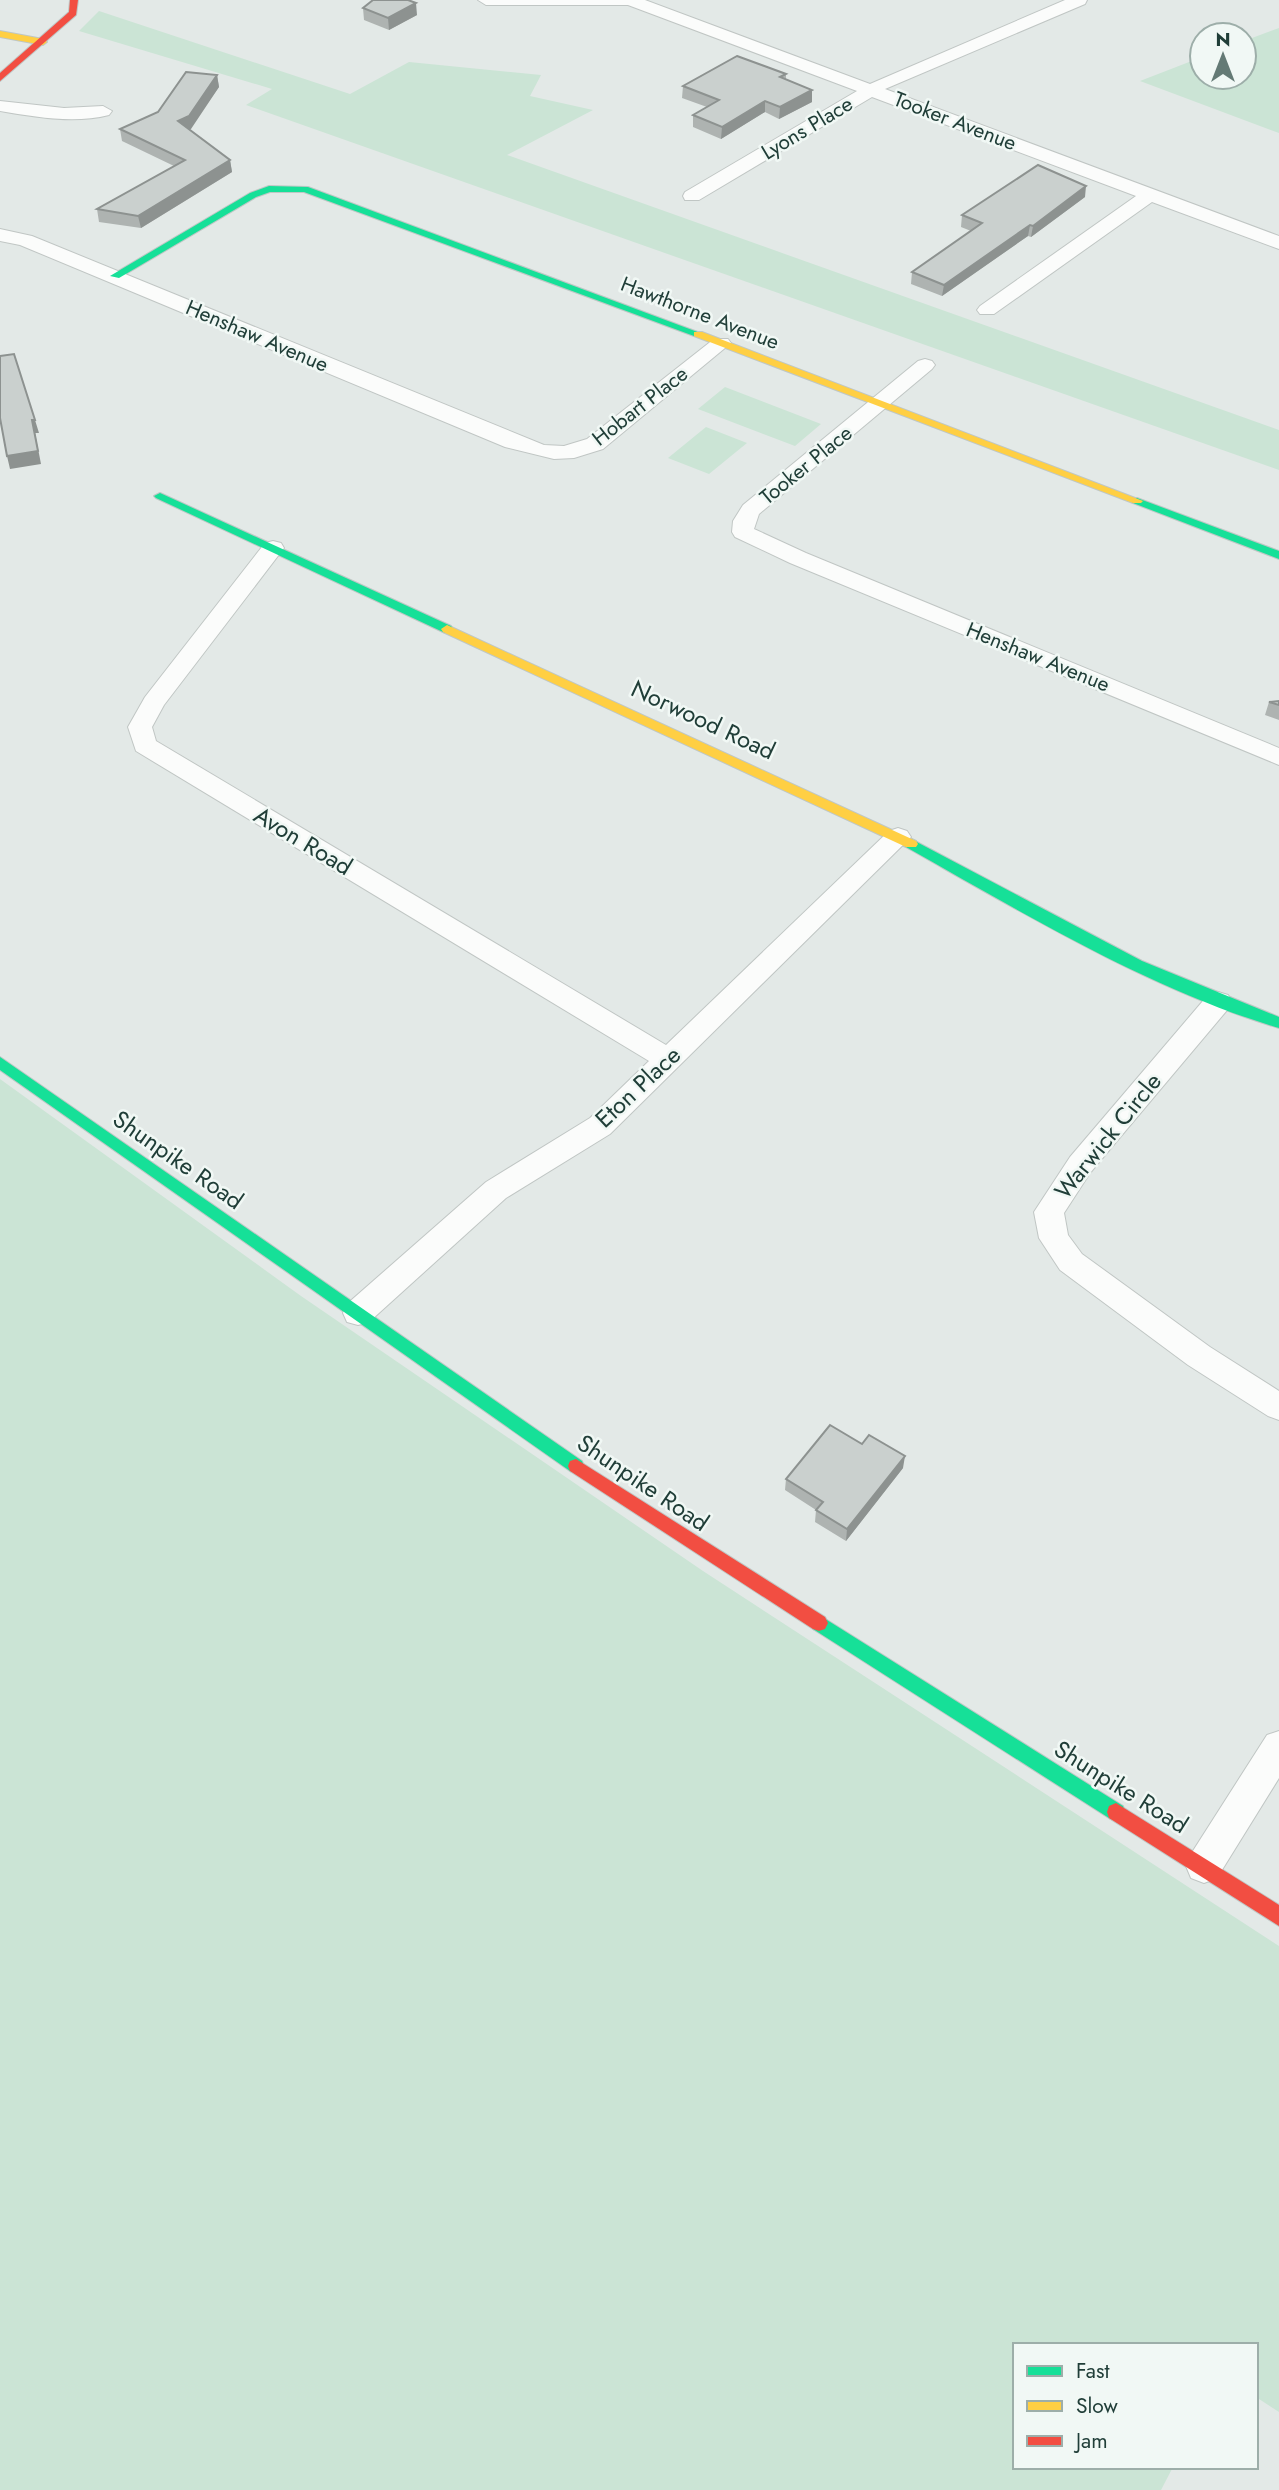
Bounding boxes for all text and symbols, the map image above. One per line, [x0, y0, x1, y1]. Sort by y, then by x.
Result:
north arrow [1188, 21, 1258, 91]
text: N [1215, 26, 1231, 53]
street label: Tooker Avenue [889, 84, 1021, 158]
street label: Lyons Place [756, 89, 859, 167]
street label: Hawthorne Avenue [616, 269, 784, 357]
street label: Henshaw Avenue [181, 292, 333, 380]
street label: Hobart Place [586, 359, 694, 453]
street label: Tooker Place [753, 418, 859, 512]
street label: Henshaw Avenue [962, 615, 1114, 700]
street label: Norwood Road [625, 671, 781, 768]
street label: Avon Road [247, 797, 359, 884]
street label: Eton Place [587, 1038, 688, 1136]
street label: Warwick Circle [1046, 1065, 1170, 1206]
street label: Shunpike Road [106, 1102, 251, 1218]
street label: Shunpike Road [570, 1425, 716, 1540]
street label: Shunpike Road [1047, 1731, 1195, 1842]
legend [1013, 2343, 1258, 2469]
text: Fast [1076, 2356, 1109, 2386]
text: Slow [1076, 2391, 1118, 2421]
text: Jam [1073, 2426, 1108, 2456]

